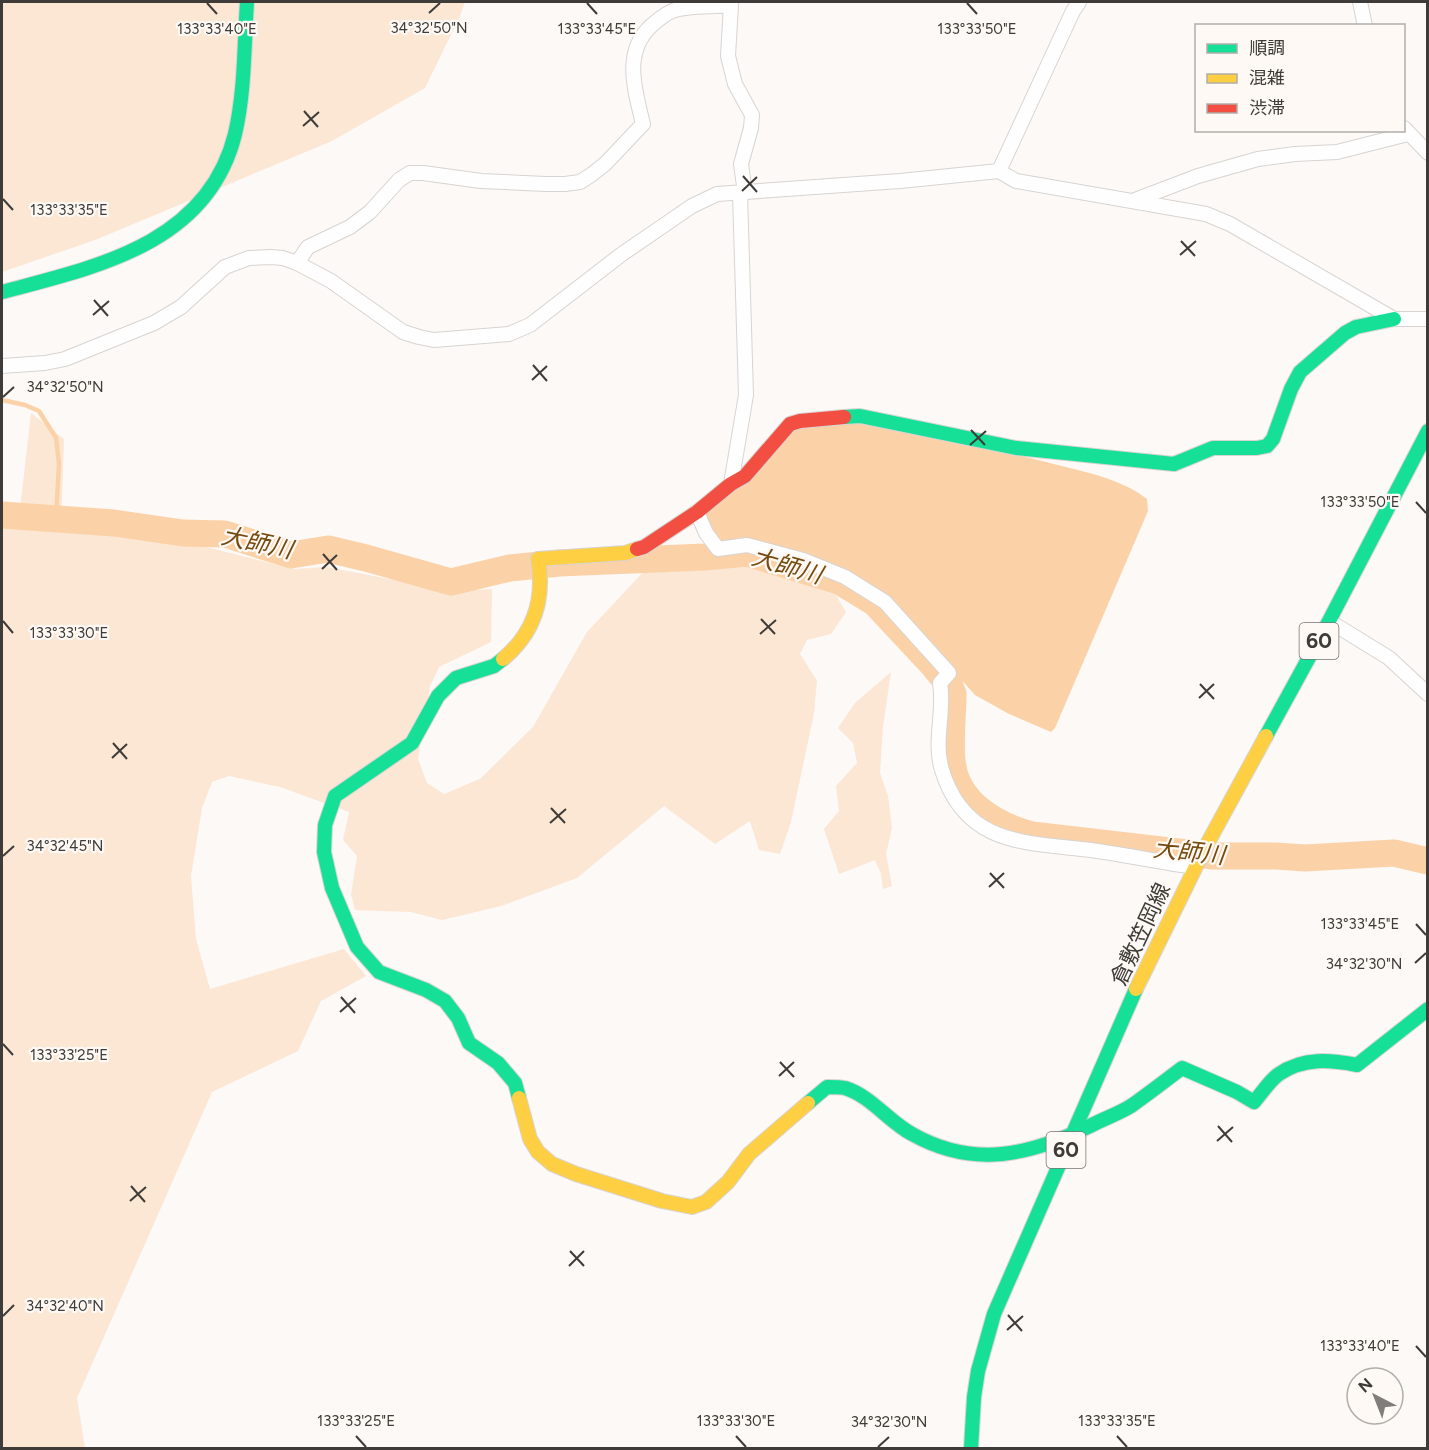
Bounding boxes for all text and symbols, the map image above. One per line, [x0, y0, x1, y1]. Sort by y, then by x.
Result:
text: 34°32'50"N [390, 19, 468, 37]
text: 133°33'40"E [177, 20, 257, 38]
text: 133°33'45"E [558, 20, 637, 38]
text: 133°33'50"E [937, 20, 1017, 38]
legend [1195, 24, 1405, 132]
text: 順調 [1249, 37, 1285, 59]
text: 混雑 [1249, 67, 1285, 89]
text: 渋滞 [1249, 97, 1285, 119]
text: 133°33'35"E [30, 201, 108, 219]
text: 34°32'50"N [26, 378, 104, 396]
text: 133°33'50"E [1320, 493, 1400, 511]
water label: 大師川 [219, 521, 298, 565]
water label: 大師川 [749, 542, 829, 590]
road number: 60 [1300, 623, 1338, 659]
text: 133°33'30"E [30, 624, 108, 642]
water label: 大師川 [1152, 833, 1229, 870]
text: 34°32'45"N [27, 837, 103, 855]
street label: 倉敷笠岡線 [1105, 879, 1176, 990]
text: 133°33'45"E [1321, 915, 1400, 933]
text: 34°32'30"N [1326, 955, 1402, 973]
text: 133°33'25"E [30, 1046, 108, 1064]
road number: 60 [1046, 1132, 1086, 1168]
text: 34°32'40"N [26, 1297, 104, 1315]
text: 133°33'40"E [1320, 1337, 1400, 1355]
north arrow [1345, 1366, 1405, 1426]
text: N [1354, 1374, 1376, 1396]
text: 133°33'25"E [317, 1412, 395, 1430]
text: 133°33'30"E [697, 1412, 775, 1430]
text: 133°33'35"E [1078, 1412, 1156, 1430]
text: 34°32'30"N [851, 1413, 927, 1431]

